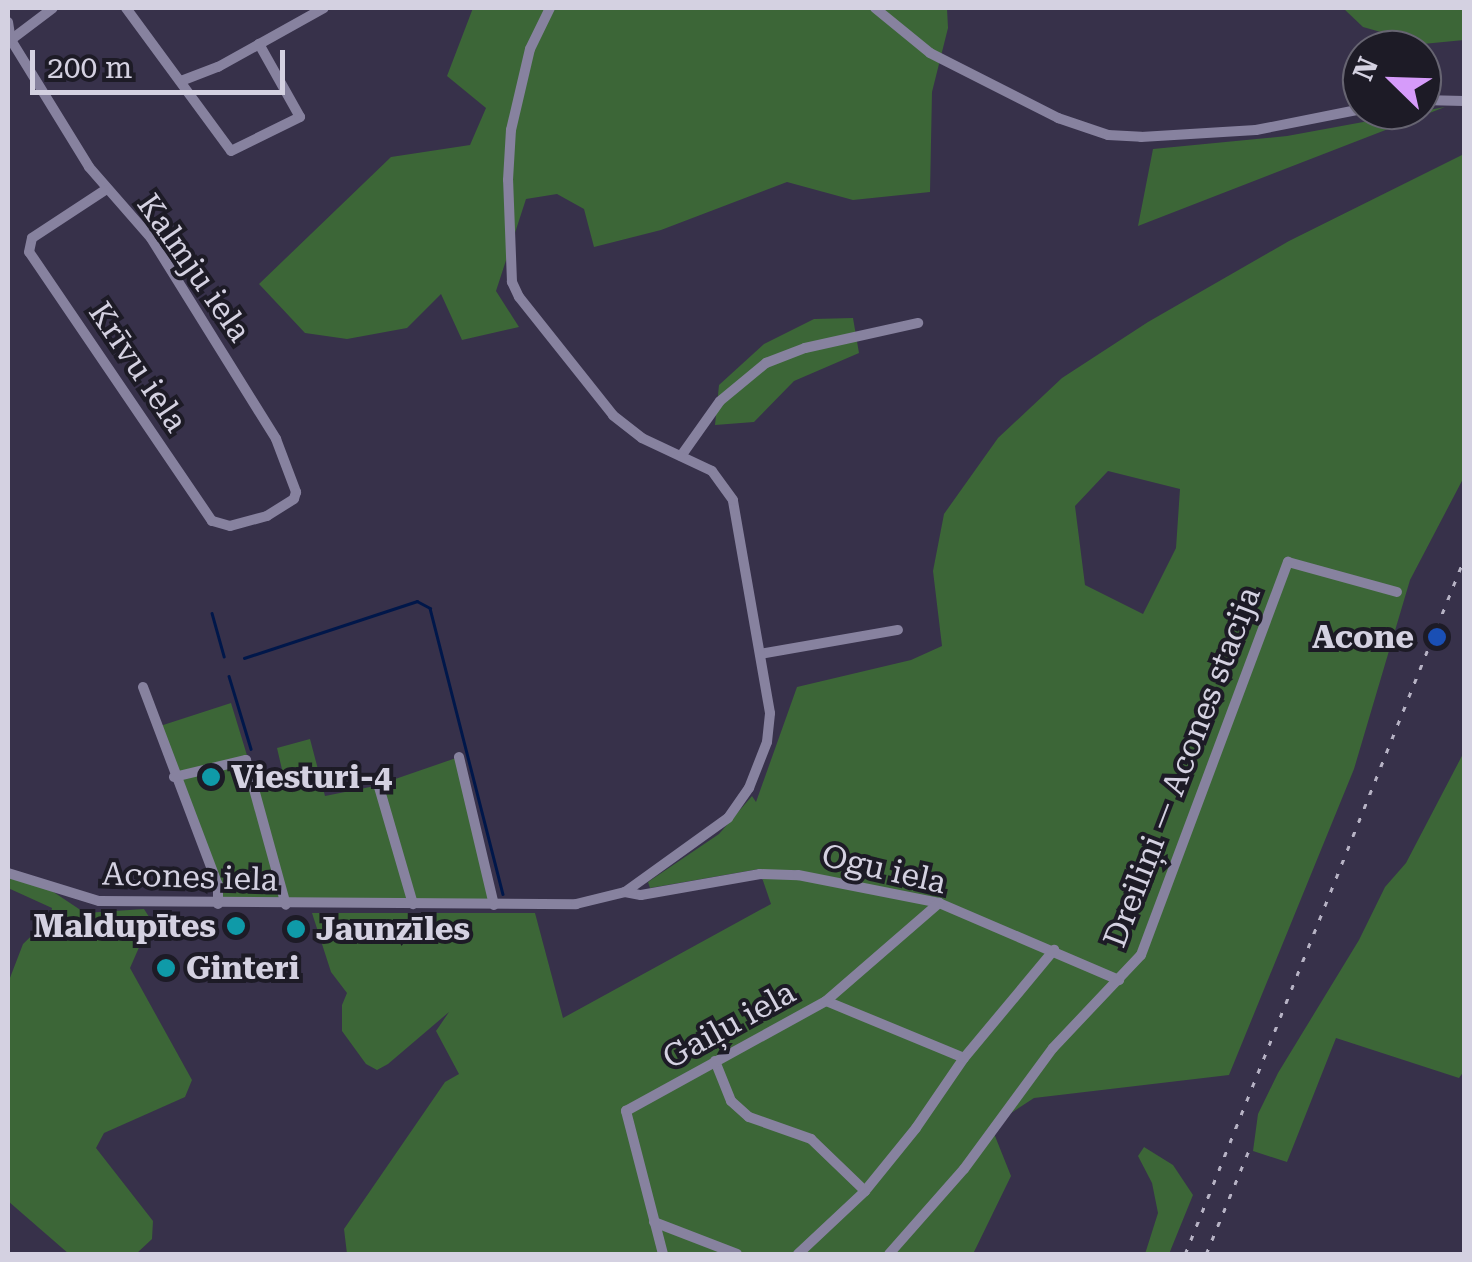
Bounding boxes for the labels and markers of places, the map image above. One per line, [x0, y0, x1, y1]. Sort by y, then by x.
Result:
place label: Acone [1312, 618, 1414, 656]
marker: Acone [1424, 624, 1450, 650]
place label: Viesturi-4 [231, 758, 392, 796]
marker: Viesturi-4 [200, 766, 222, 788]
place label: Maldupītes [33, 907, 216, 945]
place label: Jaunzīles [316, 910, 470, 948]
marker: Maldupītes [225, 915, 247, 937]
marker: Jaunzīles [285, 918, 307, 940]
place label: Ginteri [186, 949, 299, 987]
marker: Ginteri [155, 957, 177, 979]

